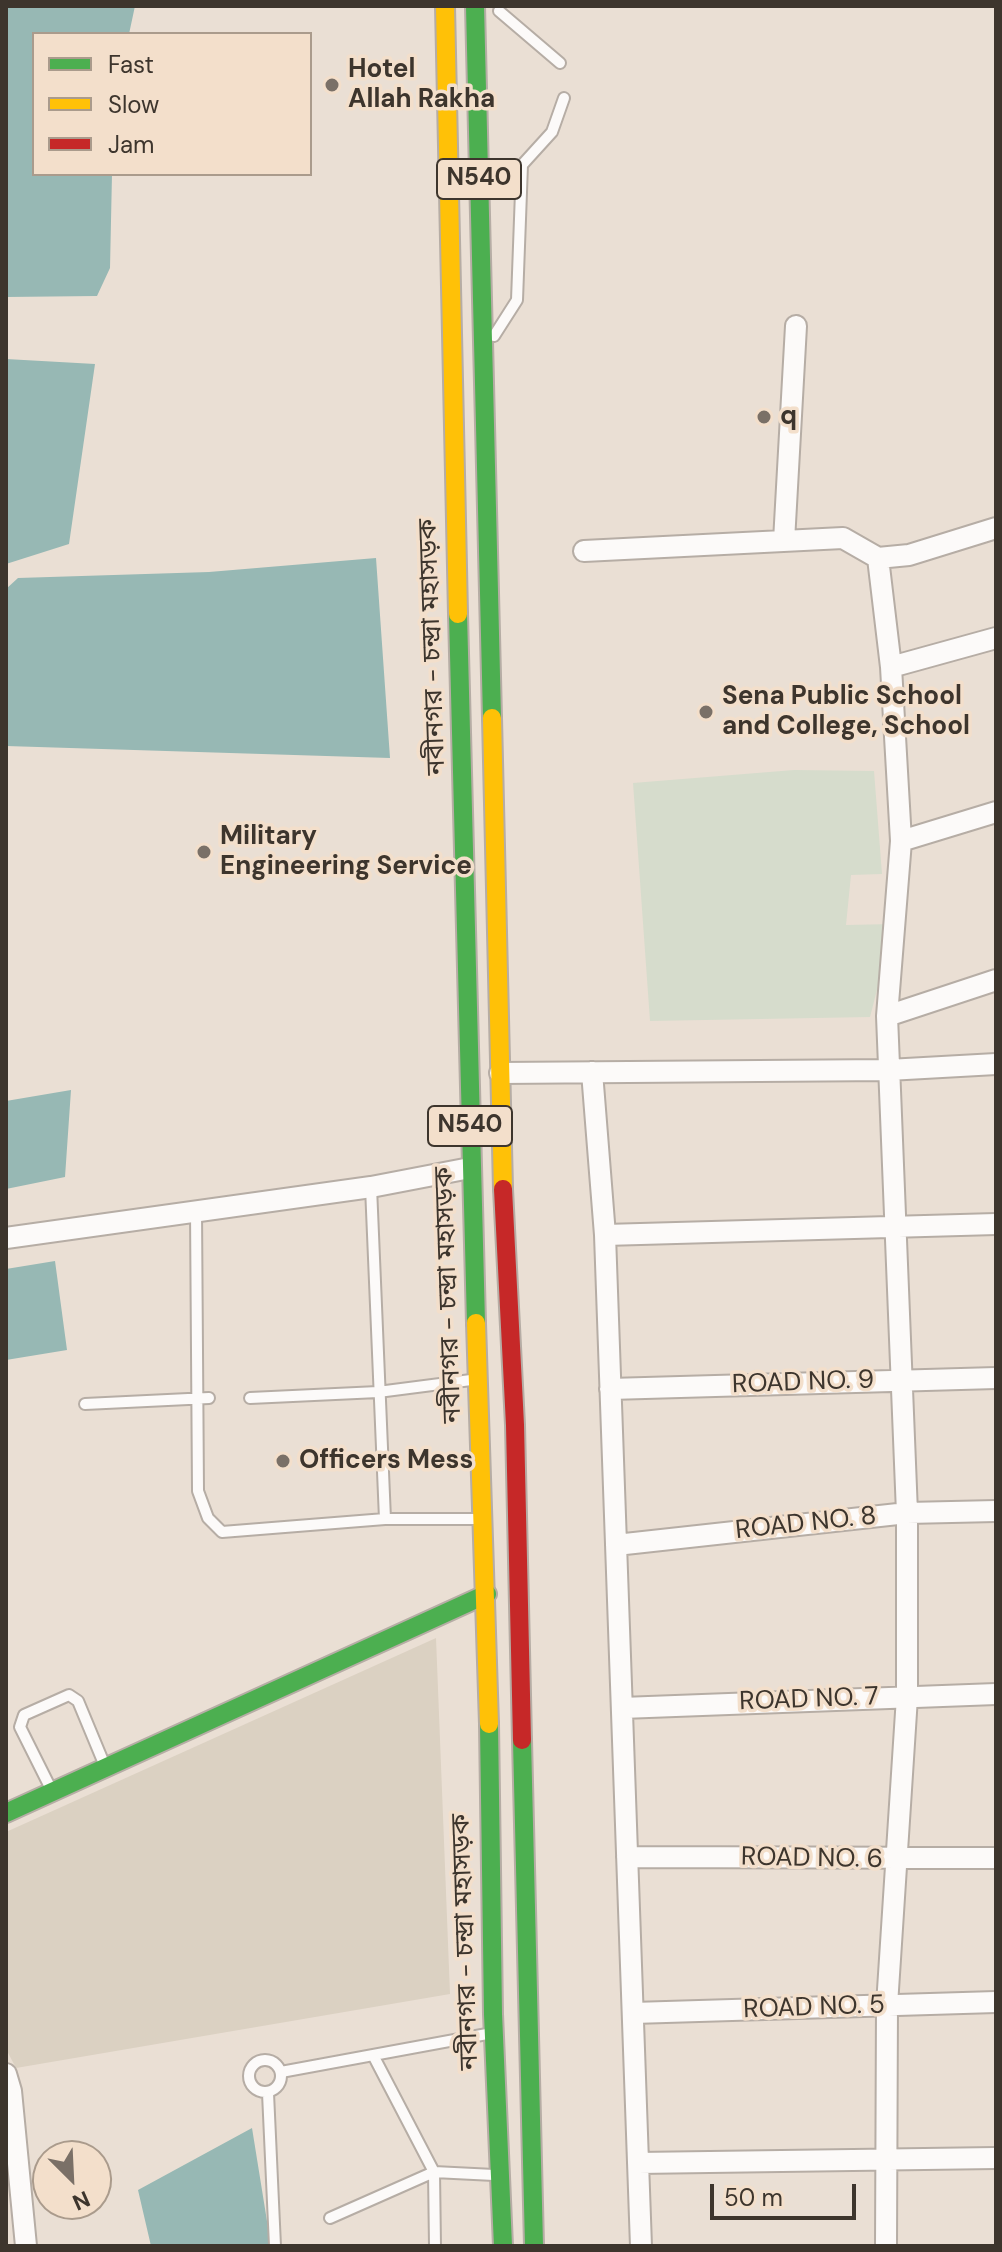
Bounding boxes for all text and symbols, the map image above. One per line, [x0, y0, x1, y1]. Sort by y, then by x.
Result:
legend [32, 32, 312, 176]
text: Fast [108, 49, 154, 80]
place label: Hotel Allah Rakha [348, 54, 495, 116]
marker: Hotel Allah Rakha [323, 76, 341, 94]
text: Slow [108, 89, 159, 120]
text: Jam [108, 129, 154, 160]
road number: N540 [437, 159, 521, 199]
place label: q [780, 401, 797, 433]
marker: q [755, 408, 773, 426]
street label: নবীনগর - চন্দ্রা মহাসড়ক [413, 518, 453, 776]
place label: Sena Public School and College, School [722, 681, 970, 742]
marker: Sena Public School and College, School [697, 703, 715, 721]
place label: Military Engineering Service [220, 821, 472, 882]
marker: Military Engineering Service [195, 843, 213, 861]
road number: N540 [428, 1106, 512, 1146]
street label: নবীনগর - চন্দ্রা মহাসড়ক [429, 1166, 469, 1424]
street label: ROAD NO. 9 [731, 1365, 875, 1401]
place label: Officers Mess [299, 1445, 473, 1477]
marker: Officers Mess [274, 1452, 292, 1470]
street label: ROAD NO. 8 [734, 1501, 878, 1547]
street label: ROAD NO. 7 [739, 1682, 879, 1718]
street label: নবীনগর - চন্দ্রা মহাসড়ক [446, 1813, 486, 2071]
street label: ROAD NO. 6 [741, 1842, 883, 1876]
street label: ROAD NO. 5 [743, 1990, 885, 2026]
north arrow [32, 2140, 112, 2220]
scale bar [714, 2168, 860, 2218]
text: 50 m [724, 2182, 783, 2213]
text: N [68, 2184, 94, 2217]

